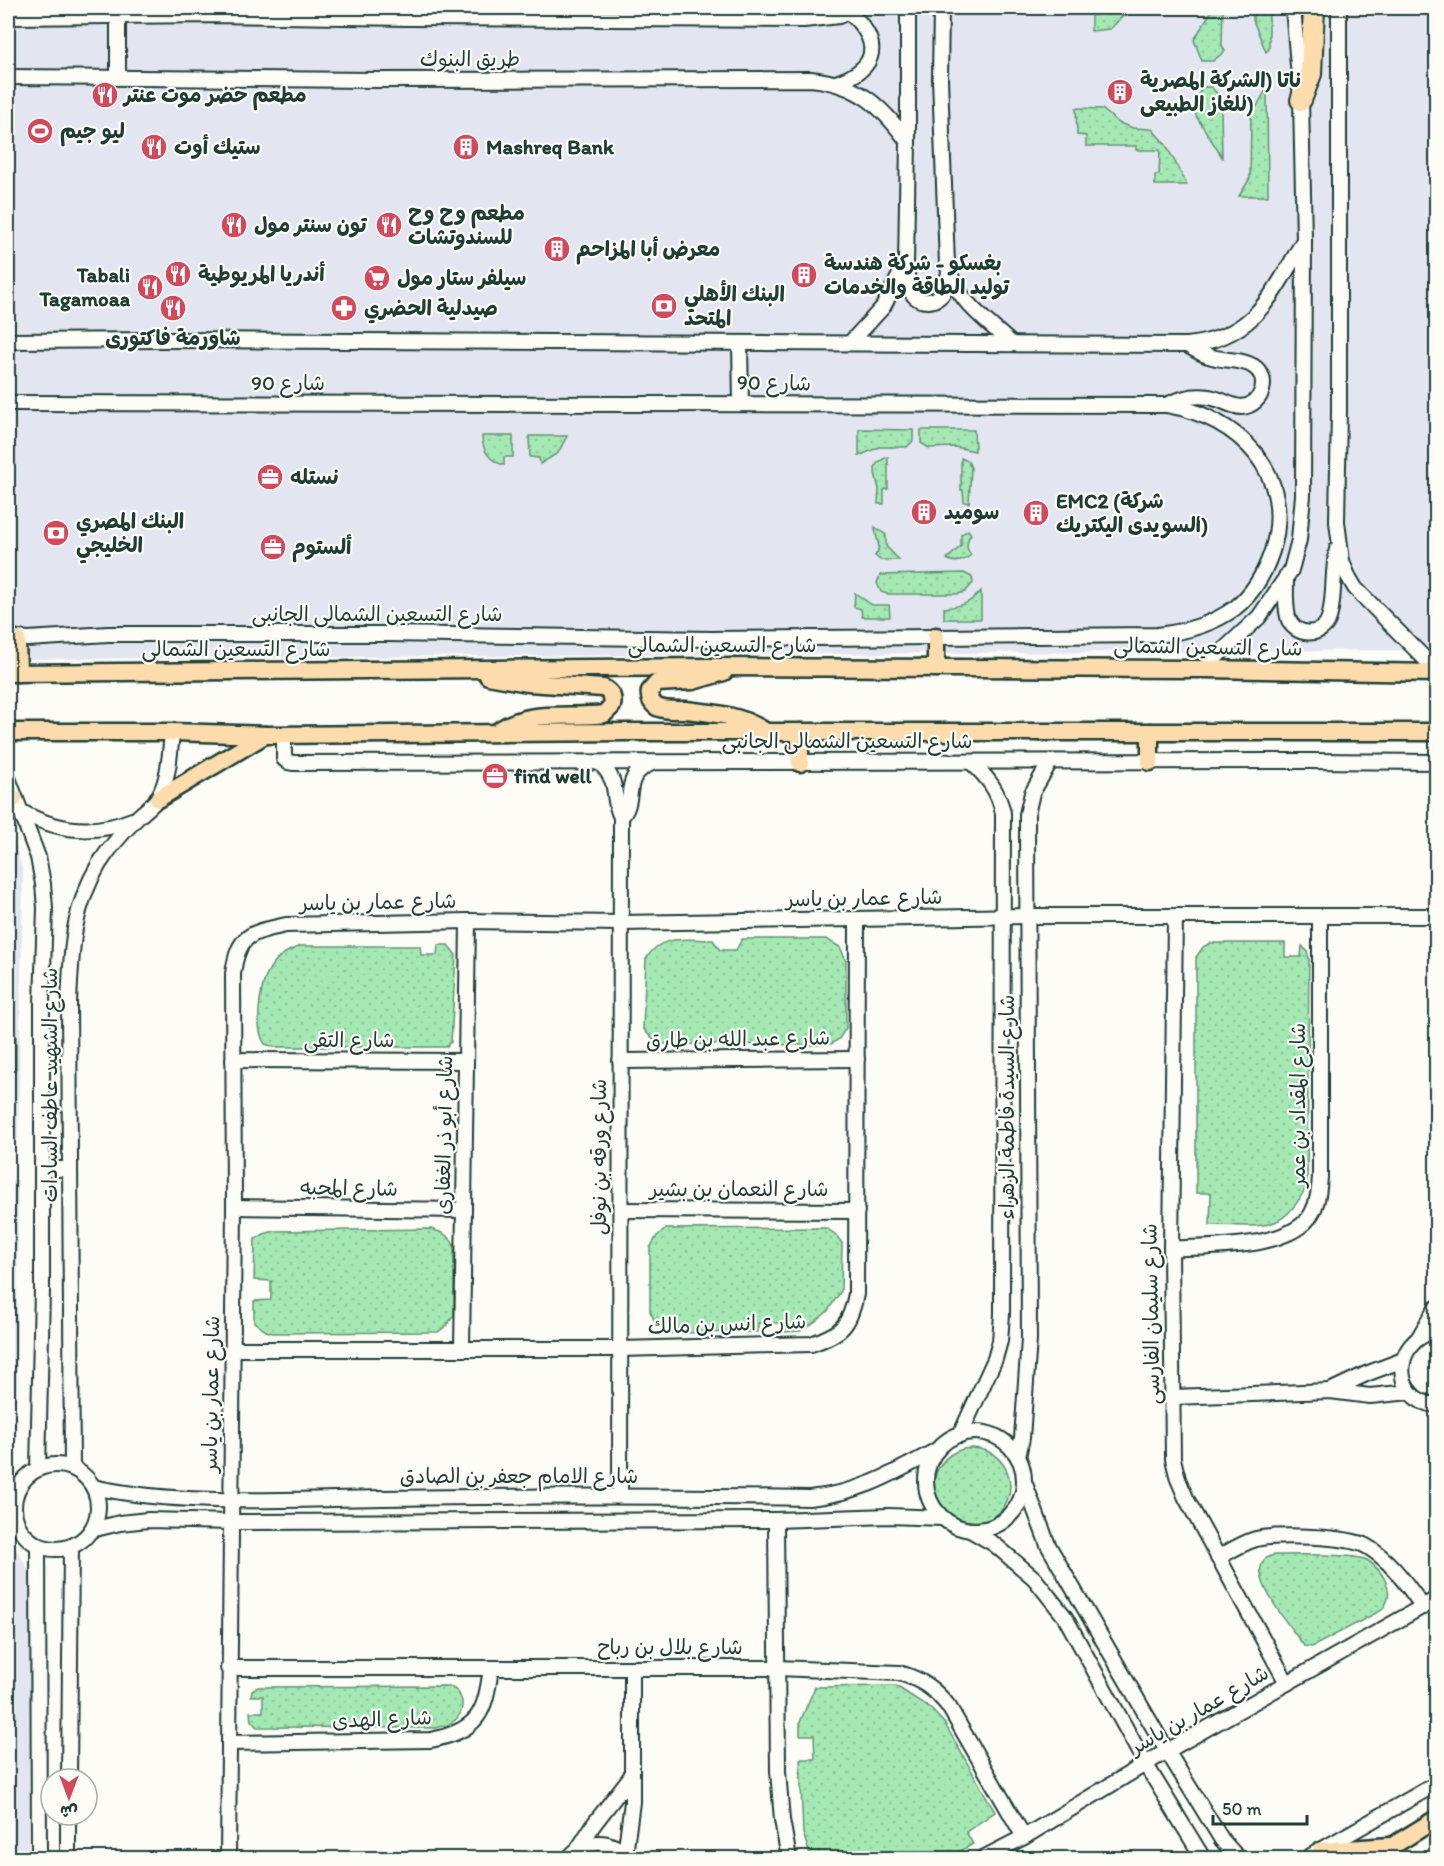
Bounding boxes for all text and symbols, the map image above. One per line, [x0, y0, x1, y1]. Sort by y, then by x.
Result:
street label: طريق البنوك [420, 46, 520, 72]
place label: ناتا (الشركة المصرية للغاز الطبيعى) [1140, 67, 1301, 117]
building icon: ناتا (الشركة المصرية للغاز الطبيعى) [1105, 77, 1135, 107]
restaurant icon: مطعم حضر موت عنتر [90, 80, 120, 110]
place label: مطعم حضر موت عنتر [122, 82, 307, 111]
sports icon: ليو جيم [25, 116, 55, 146]
place label: ليو جيم [60, 118, 125, 147]
restaurant icon: ستيك أوت [139, 132, 169, 162]
building icon: Mashreq Bank [451, 132, 481, 162]
place label: ستيك أوت [174, 134, 261, 160]
place label: Mashreq Bank [486, 134, 615, 160]
place label: مطعم وح وح للسندوتشات [408, 200, 525, 250]
restaurant icon: تون سنتر مول [219, 210, 249, 240]
restaurant icon: مطعم وح وح للسندوتشات [374, 210, 404, 240]
place label: تون سنتر مول [254, 212, 367, 238]
building icon: معرض أبا المزاحم [542, 234, 572, 264]
place label: معرض أبا المزاحم [576, 236, 720, 265]
place label: بغسكو - شركة هندسة توليد الطاقة والخدمات [824, 250, 1010, 300]
restaurant icon: أندريا المريوطية [163, 259, 193, 289]
building icon: بغسكو - شركة هندسة توليد الطاقة والخدمات [789, 260, 819, 290]
place label: أندريا المريوطية [198, 261, 325, 288]
place label: Tabali Tagamoaa [38, 262, 131, 312]
supermarket icon: سيلفر ستار مول [362, 263, 392, 293]
place label: سيلفر ستار مول [397, 265, 526, 291]
restaurant icon: Tabali Tagamoaa [135, 272, 165, 302]
place label: البنك الأهلي المتحد [684, 280, 785, 330]
bank icon: البنك الأهلي المتحد [649, 291, 679, 321]
restaurant icon: شاورمة فاكتورى [158, 293, 188, 323]
pharmacy icon: صيدلية الحضري [329, 293, 359, 323]
place label: صيدلية الحضري [364, 295, 498, 324]
place label: شاورمة فاكتورى [105, 325, 241, 352]
street label: شارع 90 [737, 369, 811, 399]
street label: شارع 90 [251, 370, 325, 398]
office icon: نستله [255, 462, 285, 492]
place label: نستله [290, 464, 339, 489]
place label: EMC2 (شركة السويدى اليكتريك) [1056, 488, 1208, 539]
building icon: سوميد [909, 497, 939, 527]
building icon: EMC2 (شركة السويدى اليكتريك) [1021, 498, 1051, 528]
place label: سوميد [944, 499, 999, 525]
place label: البنك المصري الخليجي [76, 508, 184, 564]
bank icon: البنك المصري الخليجي [41, 518, 71, 548]
office icon: ألستوم [258, 532, 288, 562]
place label: ألستوم [292, 534, 352, 563]
street label: شارع التسعين الشمالى الجانبى [251, 601, 503, 629]
street label: شارع التسعين الشمالى [627, 632, 817, 660]
street label: شارع التسعين الشمالى [1113, 632, 1303, 664]
street label: شارع التسعين الشمالى [141, 636, 331, 664]
street label: شارع التسعين الشمالى الجانبى [721, 728, 973, 756]
office icon: find well [480, 761, 510, 791]
place label: find well [514, 763, 592, 788]
street label: شارع عمار بن ياسر [784, 884, 943, 914]
street label: شارع عمار بن ياسر [298, 888, 457, 918]
street label: شارع الشهيد عاطف السادات [37, 967, 65, 1203]
street label: شارع السيدة فاطمة الزهراء [994, 995, 1022, 1219]
street label: شارع المقداد بن عمر [1285, 1023, 1313, 1189]
street label: شارع عبد الله بن طارق [646, 1024, 830, 1056]
street label: شارع التقى [303, 1027, 395, 1055]
street label: شارع أبو ذر الغفارى [430, 1055, 460, 1215]
street label: شارع ورقه بن نوفل [586, 1079, 614, 1235]
street label: شارع المحبه [300, 1174, 398, 1204]
street label: شارع النعمان بن بشير [647, 1176, 829, 1204]
street label: شارع سليمان الفارسى [1136, 1223, 1168, 1405]
street label: شارع انس بن مالك [647, 1308, 807, 1342]
street label: شارع عمار بن ياسر [197, 1316, 227, 1475]
street label: شارع الامام جعفر بن الصادق [400, 1463, 638, 1492]
street label: شارع بلال بن رباح [597, 1634, 743, 1662]
street label: شارع عمار بن ياسر [1123, 1660, 1274, 1763]
street label: شارع الهدى [332, 1704, 432, 1736]
north arrow [39, 1767, 99, 1827]
scale bar [1213, 1788, 1308, 1826]
text: 50 m [1222, 1798, 1262, 1820]
text: ش [60, 1802, 78, 1821]

